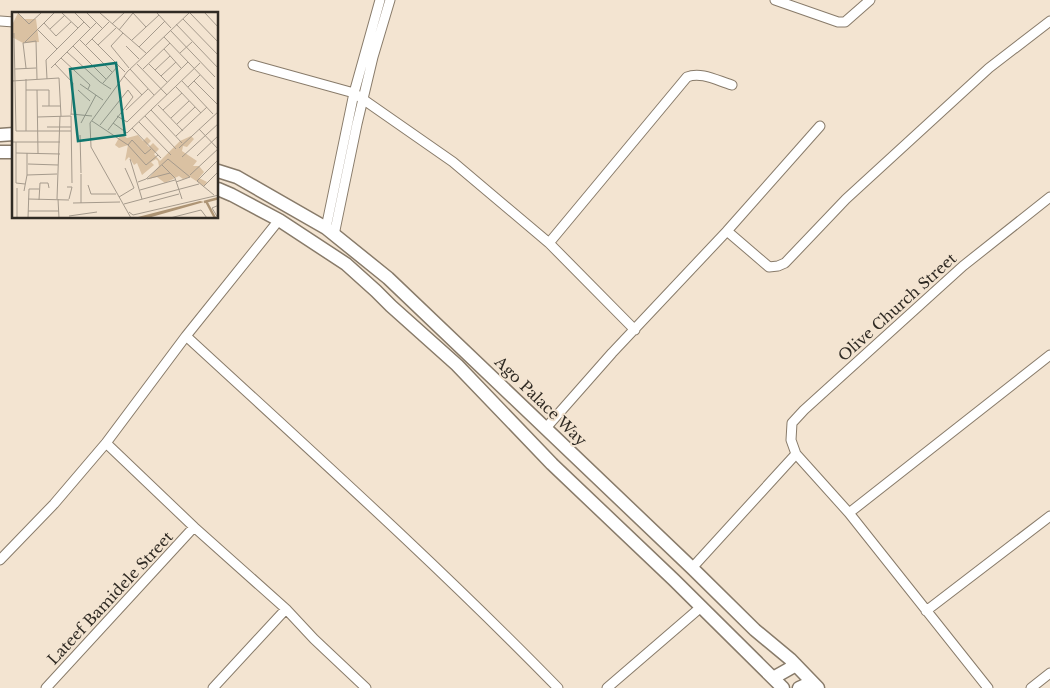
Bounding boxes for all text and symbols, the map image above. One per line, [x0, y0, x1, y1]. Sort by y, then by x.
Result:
inset map [12, 12, 219, 219]
street label: Olive Church Street [834, 249, 960, 365]
street label: Ago Palace Way [490, 352, 591, 450]
street label: Lateef Bamidele Street [43, 527, 177, 669]

